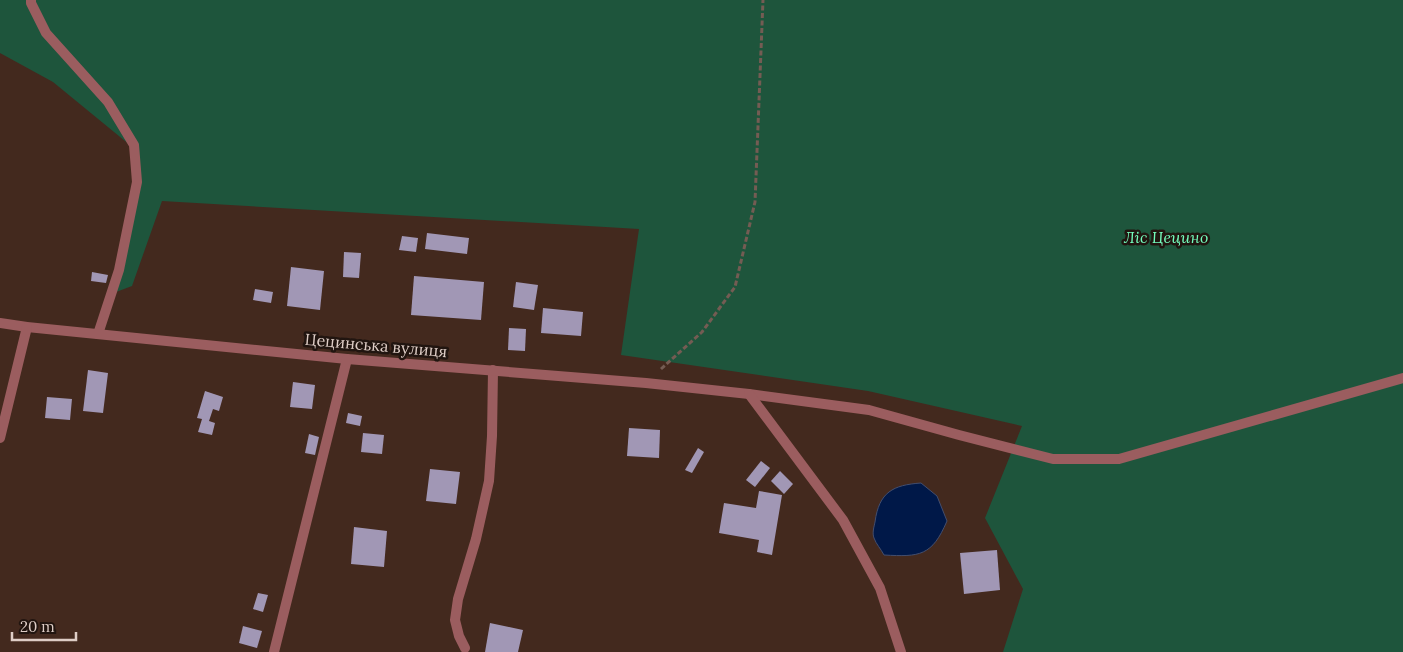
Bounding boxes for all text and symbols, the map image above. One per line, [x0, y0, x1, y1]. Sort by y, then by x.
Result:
park label: Ліс Цецино [1124, 227, 1208, 247]
street label: Цецинська вулиця [304, 329, 448, 361]
scale bar [12, 610, 76, 642]
text: 20 m [20, 617, 55, 636]

